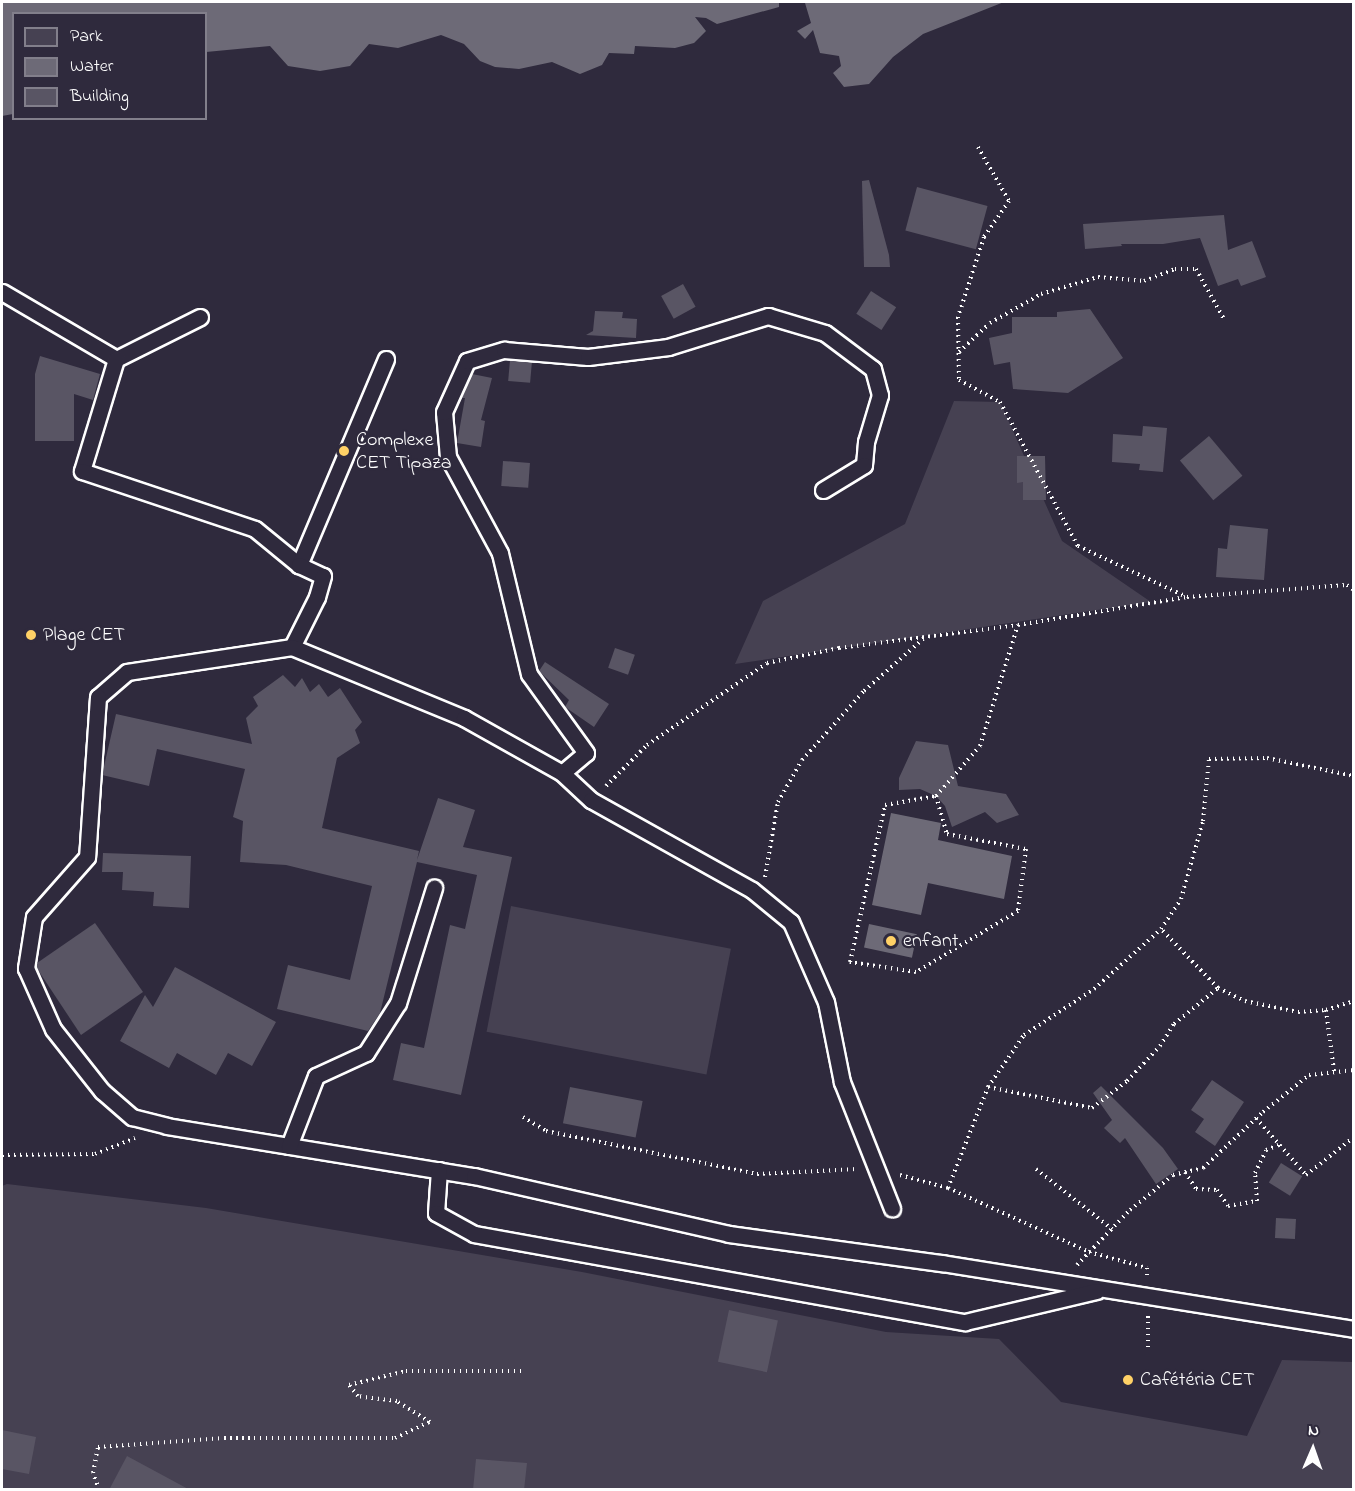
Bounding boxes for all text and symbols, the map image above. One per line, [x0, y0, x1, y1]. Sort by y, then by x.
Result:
legend [12, 12, 207, 120]
text: Park [70, 24, 103, 50]
text: Water [70, 54, 113, 80]
text: Building [70, 84, 129, 110]
place label: Complexe CET Tipaza [356, 428, 451, 475]
marker: Complexe CET Tipaza [337, 444, 351, 458]
place label: Plage CET [43, 623, 125, 647]
marker: Plage CET [24, 628, 38, 642]
place label: enfant [903, 929, 958, 953]
marker: enfant [884, 934, 898, 948]
place label: Cafétéria CET [1140, 1368, 1255, 1392]
marker: Cafétéria CET [1121, 1373, 1135, 1387]
north arrow [1283, 1419, 1343, 1479]
text: N [1308, 1419, 1319, 1443]

